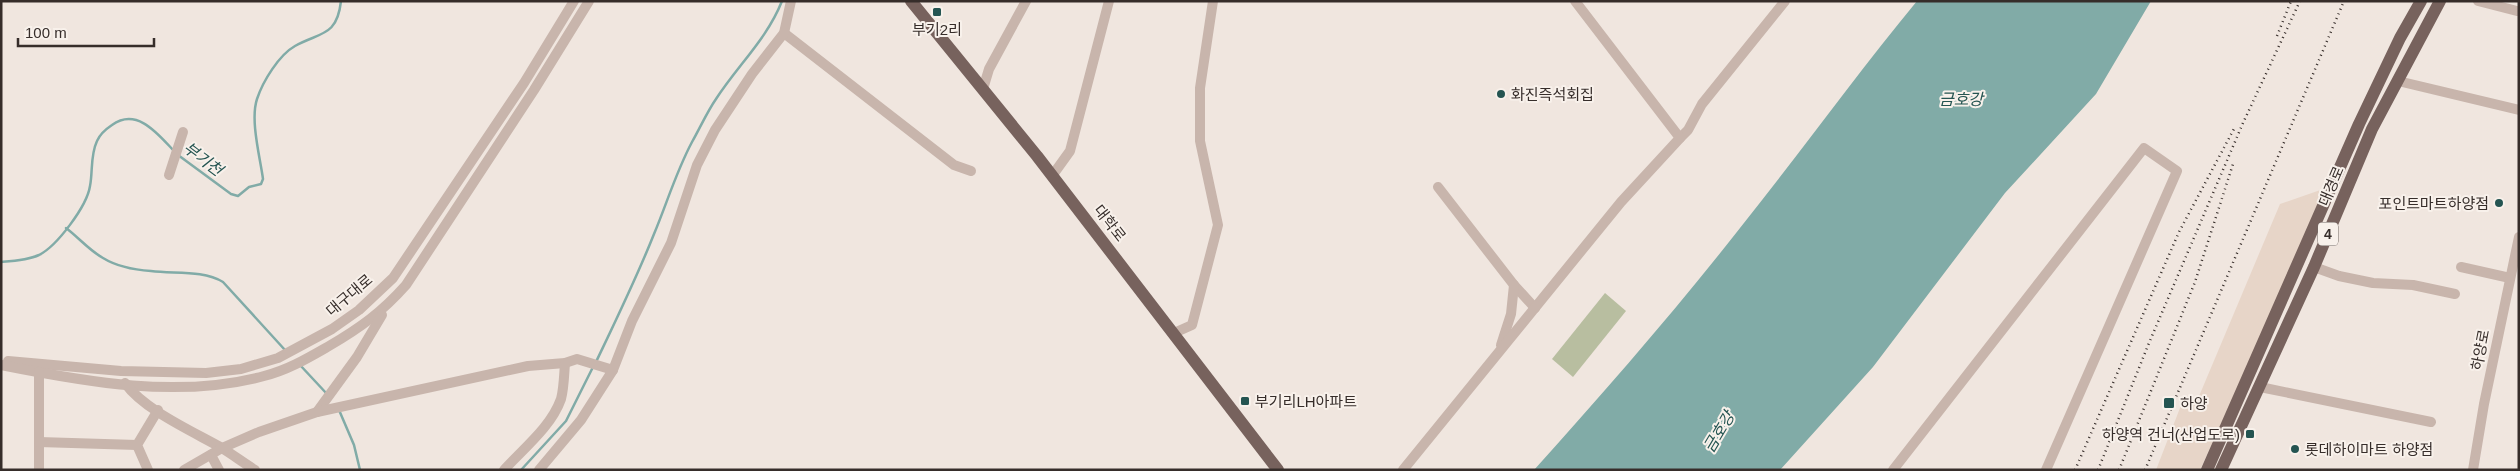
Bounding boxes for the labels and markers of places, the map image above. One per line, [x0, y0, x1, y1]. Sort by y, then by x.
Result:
marker: 부기2리 [931, 6, 943, 18]
place label: 부기2리 [912, 21, 962, 38]
place label: 화진즉석회집 [1511, 86, 1594, 103]
marker: 화진즉석회집 [1495, 88, 1507, 100]
place label: 포인트마트하양점 [2379, 195, 2489, 212]
marker: 포인트마트하양점 [2493, 197, 2505, 209]
place label: 부기리LH아파트 [1255, 393, 1357, 410]
marker: 부기리LH아파트 [1239, 395, 1251, 407]
place label: 하양 [2180, 395, 2208, 412]
marker: 하양 [2162, 396, 2176, 410]
place label: 하양역 건너(산업도로) [2102, 426, 2240, 443]
marker: 하양역 건너(산업도로) [2244, 428, 2256, 440]
place label: 롯데하이마트 하양점 [2305, 441, 2433, 458]
marker: 롯데하이마트 하양점 [2289, 443, 2301, 455]

